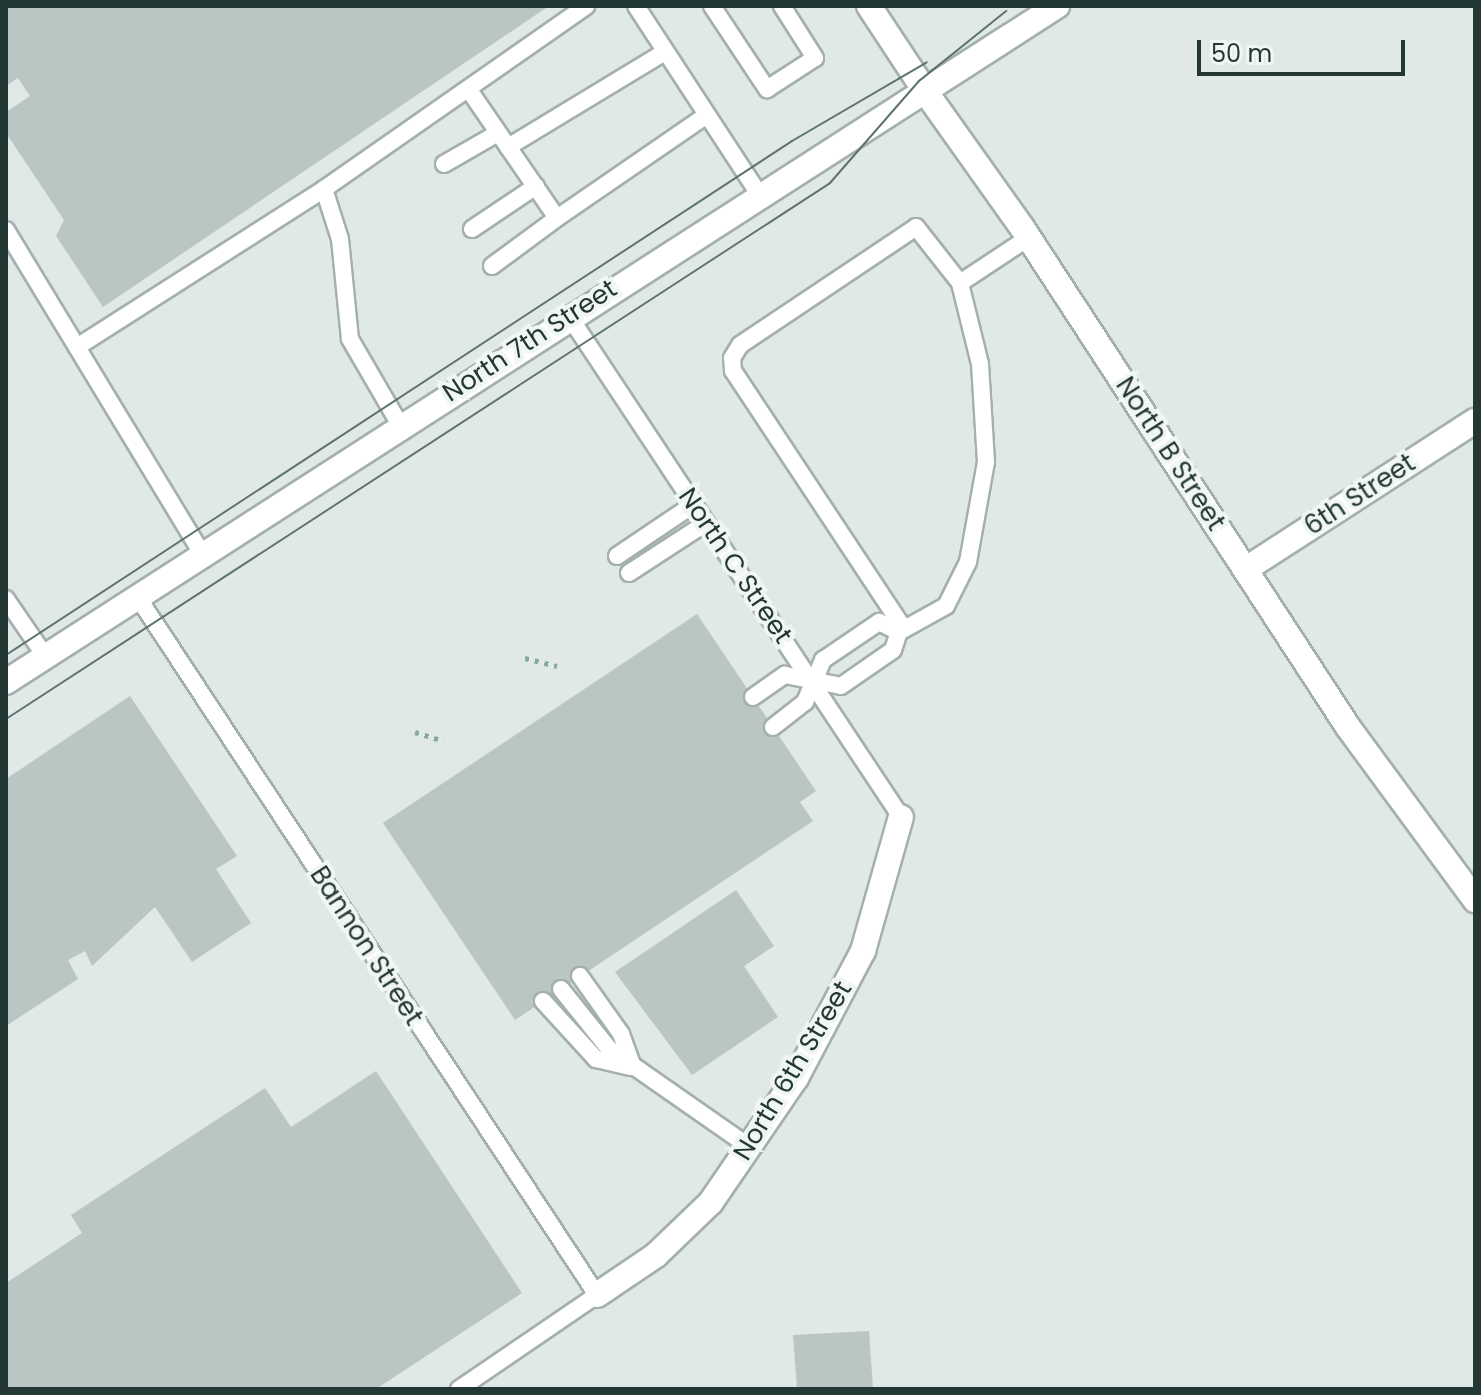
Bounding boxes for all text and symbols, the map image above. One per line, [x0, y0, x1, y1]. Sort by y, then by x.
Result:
scale bar [1201, 24, 1409, 74]
text: 50 m [1211, 37, 1272, 70]
street label: North 7th Street [437, 273, 623, 409]
street label: North B Street [1109, 371, 1231, 537]
street label: 6th Street [1299, 448, 1421, 542]
street label: North C Street [672, 482, 798, 650]
street label: Bannon Street [303, 861, 429, 1031]
street label: North 6th Street [727, 976, 859, 1166]

